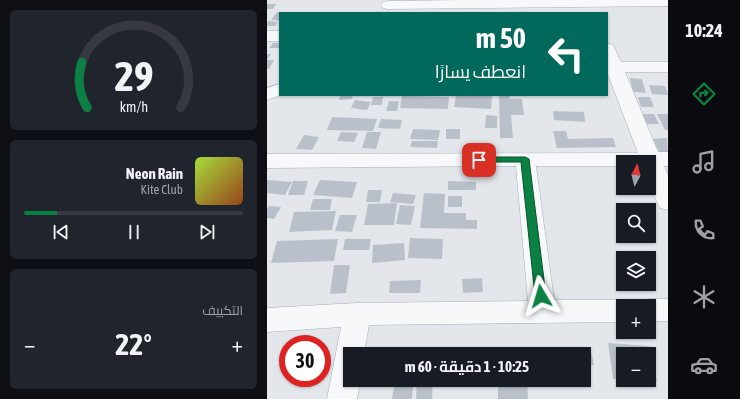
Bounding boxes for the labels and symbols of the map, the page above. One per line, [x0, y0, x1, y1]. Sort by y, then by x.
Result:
pin [462, 143, 496, 177]
north arrow [616, 155, 656, 195]
position arrow [520, 275, 562, 317]
speed limit sign: 30 [279, 335, 331, 387]

